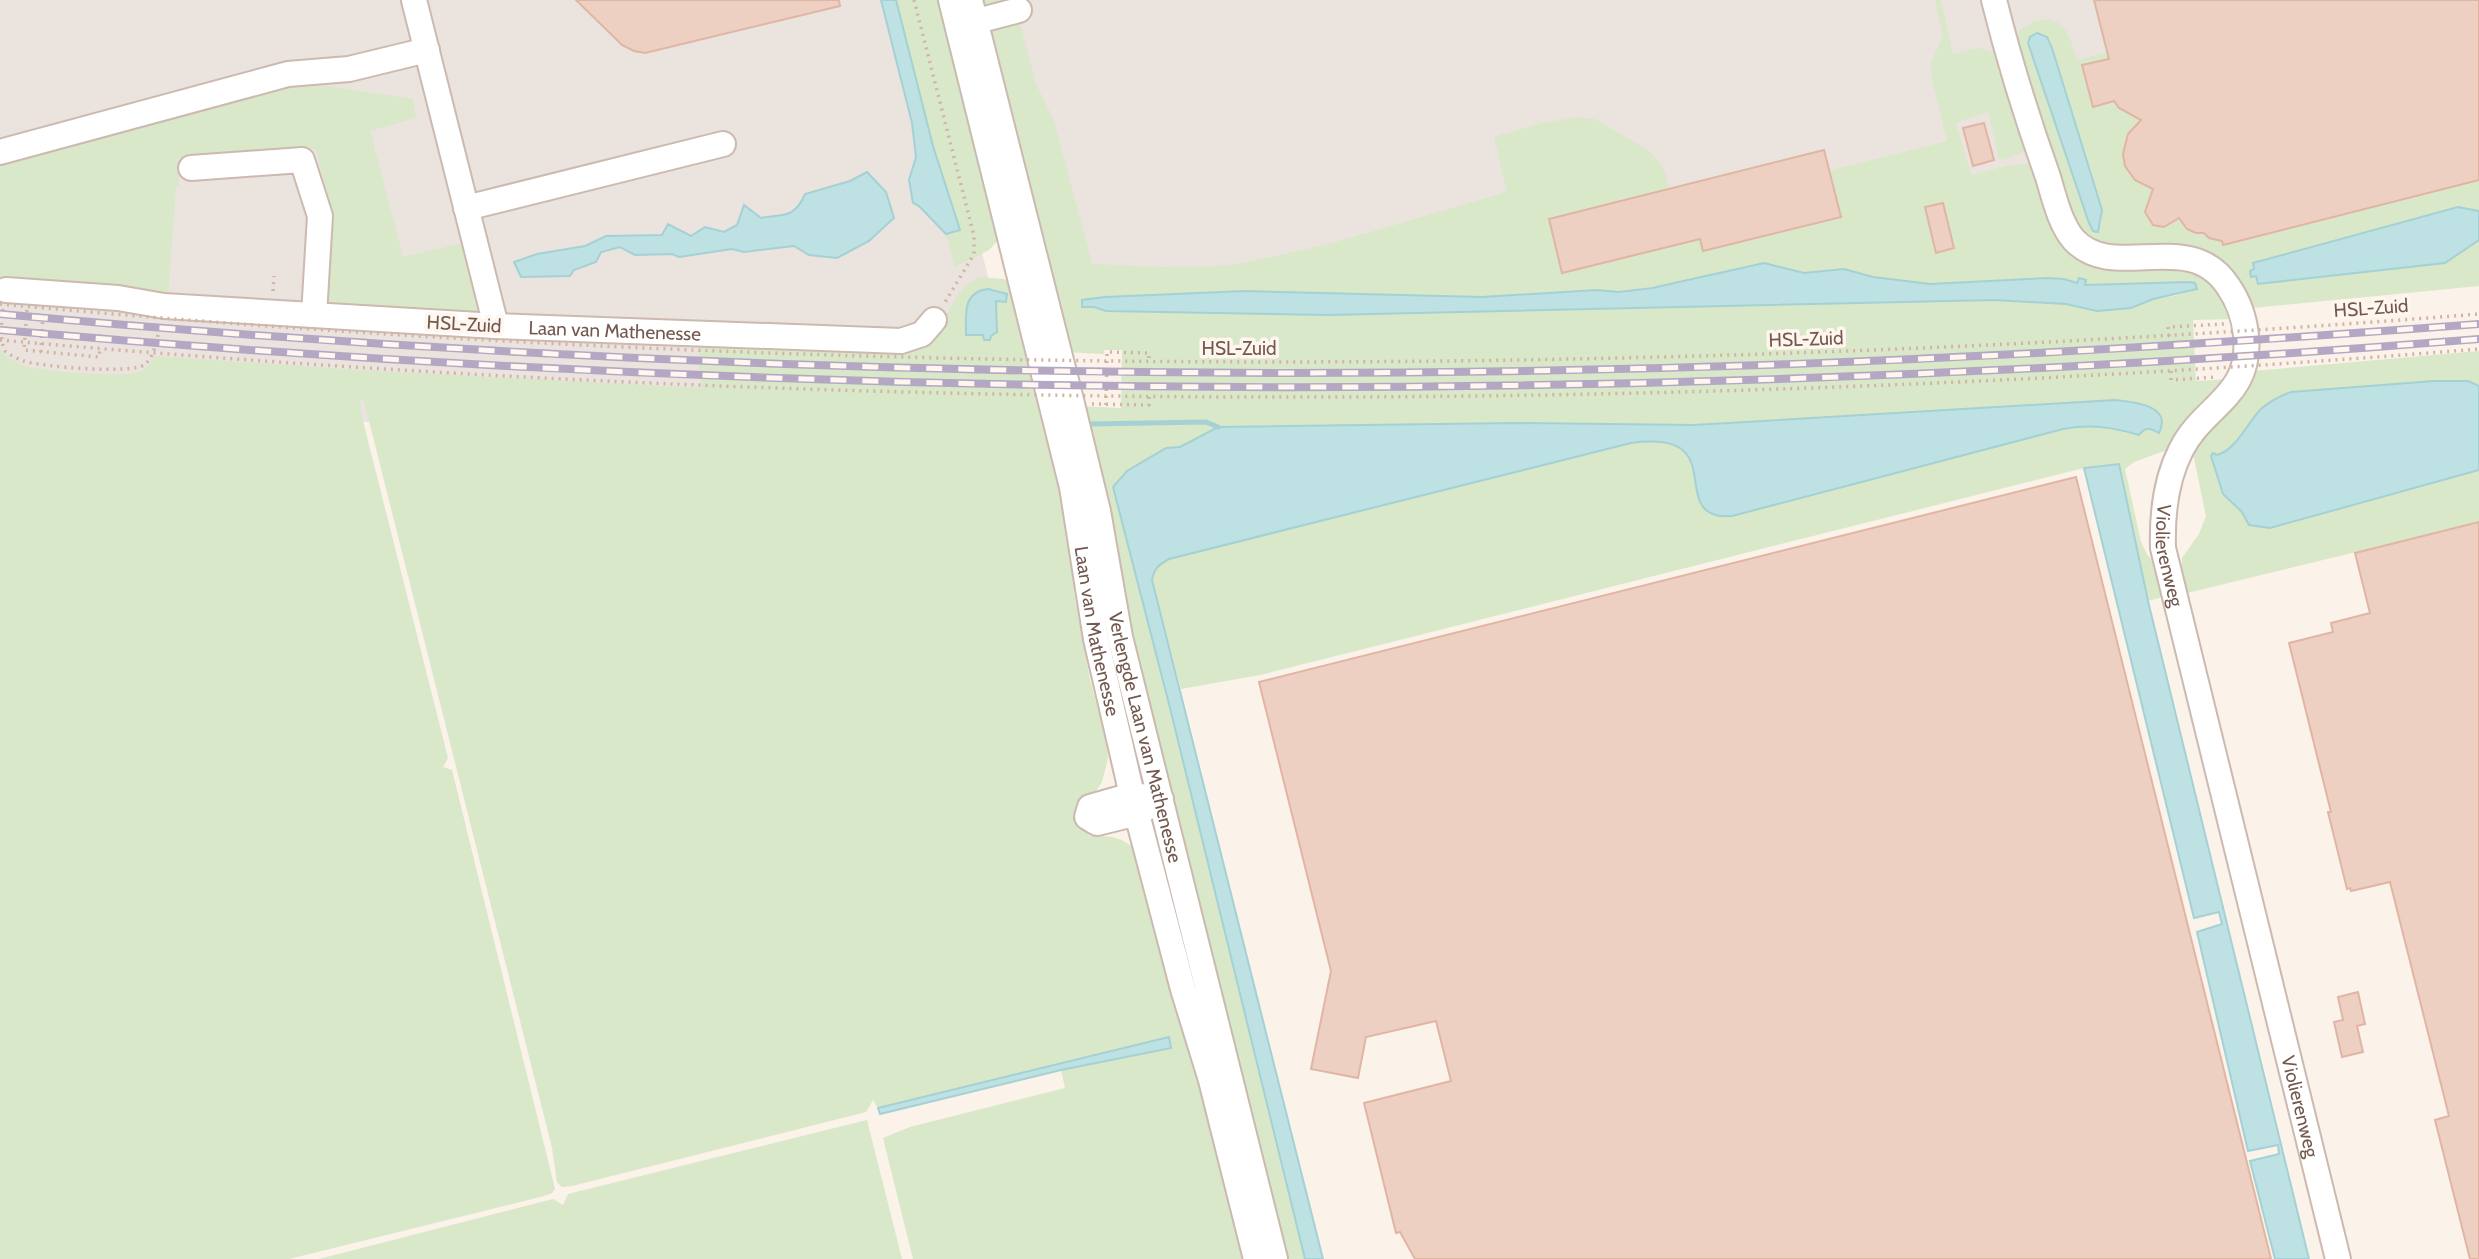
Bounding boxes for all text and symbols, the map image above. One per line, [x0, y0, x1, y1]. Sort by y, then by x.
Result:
street label: HSL-Zuid [2333, 294, 2409, 322]
street label: HSL-Zuid [426, 311, 502, 337]
street label: Laan van Mathenesse [528, 316, 702, 345]
street label: HSL-Zuid [1768, 326, 1844, 352]
street label: HSL-Zuid [1202, 337, 1276, 360]
street label: Violierenweg [2151, 503, 2189, 610]
street label: Laan van Mathenesse [1070, 544, 1125, 718]
street label: Verlengde Laan van Mathenesse [1104, 610, 1187, 865]
street label: Violierenweg [2277, 1053, 2324, 1160]

